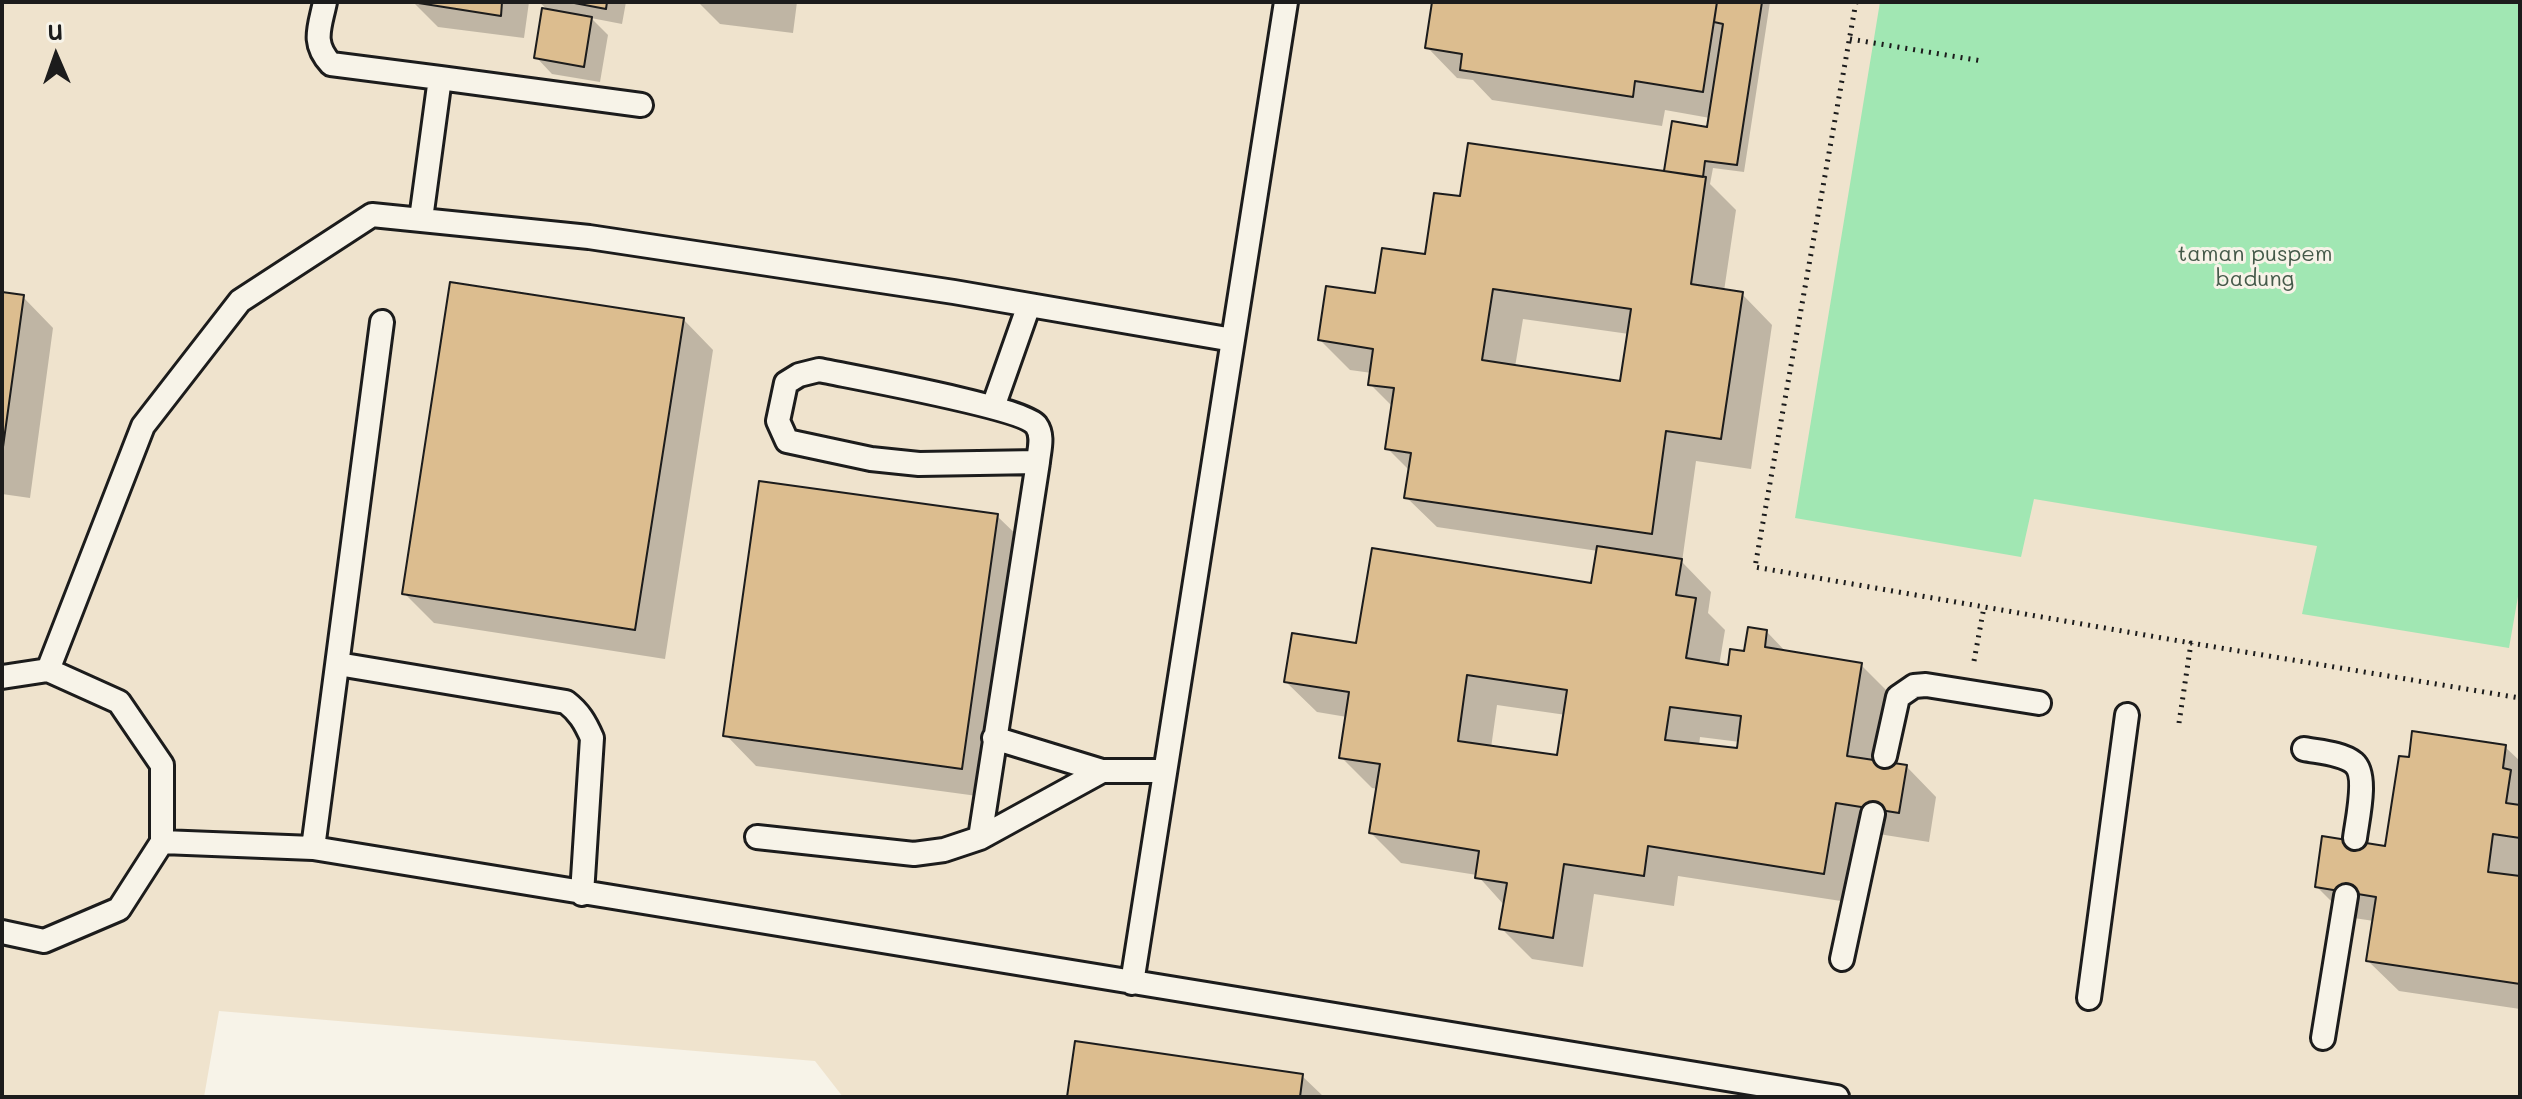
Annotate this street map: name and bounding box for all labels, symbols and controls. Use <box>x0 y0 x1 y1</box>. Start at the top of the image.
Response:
north arrow <box>16 16 96 96</box>
text: U <box>47 17 63 46</box>
park label: taman puspem badung <box>2178 241 2332 292</box>

